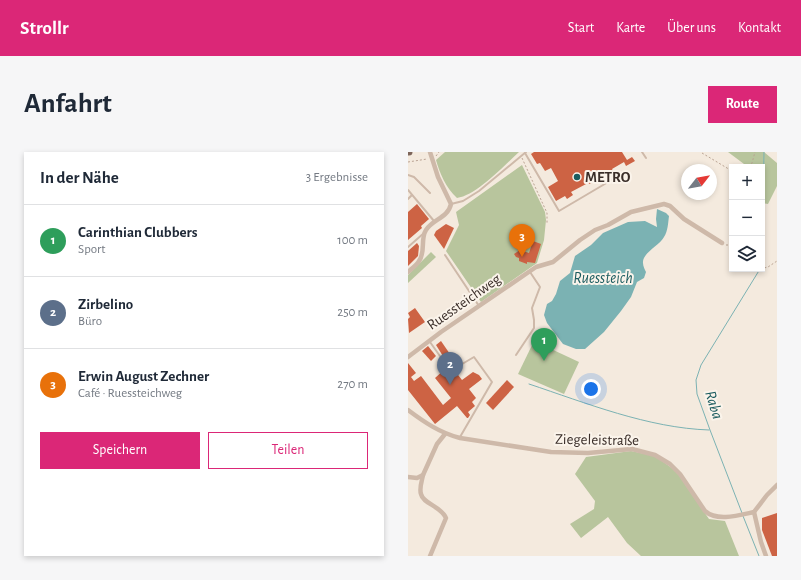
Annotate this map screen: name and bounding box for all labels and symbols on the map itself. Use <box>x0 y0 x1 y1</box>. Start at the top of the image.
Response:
north arrow <box>681 164 717 200</box>
place label: METRO <box>585 170 631 185</box>
marker: METRO <box>572 172 582 182</box>
pin: 3 <box>509 224 535 257</box>
water label: Ruessteich <box>573 270 633 286</box>
street label: Ruessteichweg <box>424 271 504 333</box>
pin: 1 <box>531 328 557 361</box>
pin: 2 <box>437 352 463 385</box>
your location <box>581 379 601 399</box>
water label: Raba <box>702 389 726 421</box>
street label: Ziegeleistraße <box>555 432 639 448</box>

